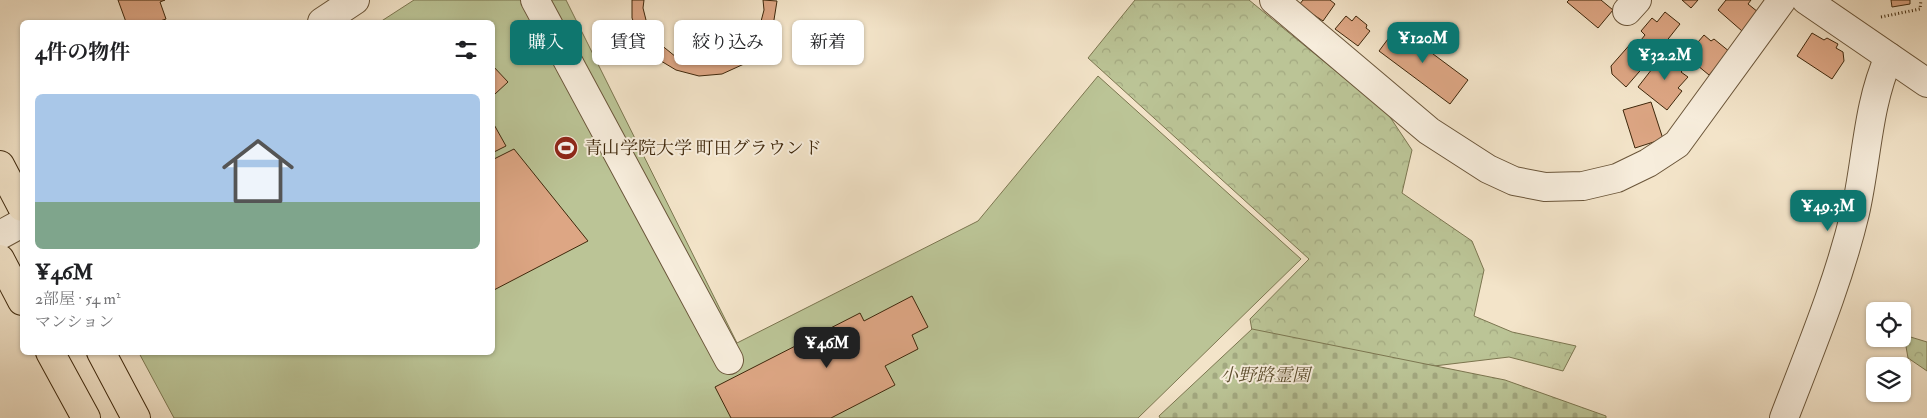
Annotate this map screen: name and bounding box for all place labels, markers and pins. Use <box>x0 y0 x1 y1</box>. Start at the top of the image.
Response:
pin: ¥120M <box>1388 22 1458 64</box>
pin: ¥32.2M <box>1624 38 1706 81</box>
sports icon: 青山学院大学 町田グラウンド <box>553 135 579 161</box>
place label: 青山学院大学 町田グラウンド <box>584 137 822 160</box>
pin: ¥49.3M <box>1787 190 1869 232</box>
pin: ¥46M <box>797 326 857 369</box>

